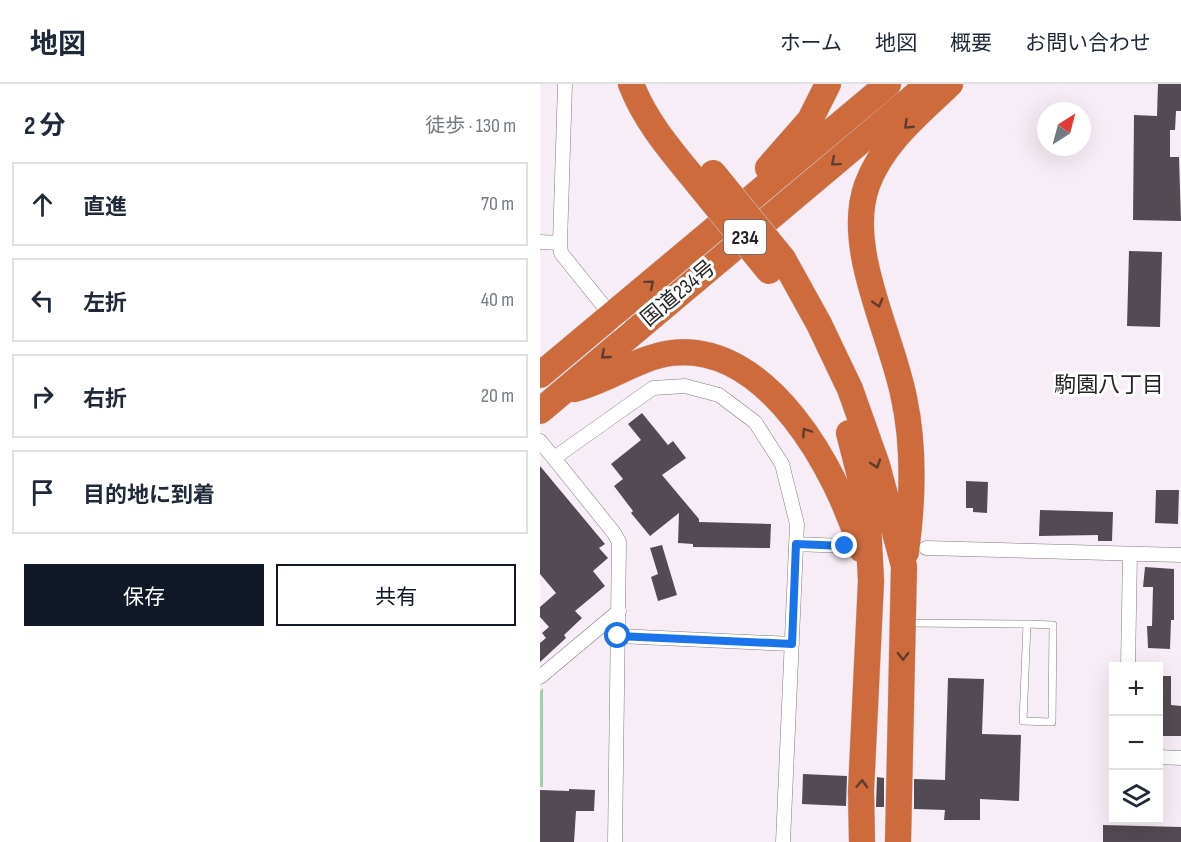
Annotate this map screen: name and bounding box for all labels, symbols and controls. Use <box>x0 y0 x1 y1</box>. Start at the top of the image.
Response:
text: 地図 <box>30 28 86 61</box>
text: ホーム <box>780 31 842 56</box>
text: 地図 <box>875 31 917 56</box>
text: 概要 <box>950 31 992 56</box>
text: お問い合わせ <box>1025 31 1151 56</box>
north arrow <box>1037 102 1091 156</box>
text: 2 分 <box>24 111 65 142</box>
text: 徒歩 · 130 m <box>425 114 516 138</box>
one-way arrow <box>904 117 915 128</box>
one-way arrow <box>831 155 842 166</box>
icon: ahead <box>26 188 59 221</box>
text: 70 m <box>481 192 514 216</box>
text: 直進 <box>83 194 127 221</box>
road number: 234 <box>724 220 766 254</box>
street label: 国道234号 <box>636 255 721 332</box>
one-way arrow <box>643 280 654 291</box>
icon: left <box>26 284 59 317</box>
text: 40 m <box>481 288 514 312</box>
text: 左折 <box>83 290 127 317</box>
one-way arrow <box>871 297 883 308</box>
one-way arrow <box>601 348 612 359</box>
district label: 駒園八丁目 <box>1054 372 1164 399</box>
icon: right <box>26 380 59 413</box>
text: 20 m <box>481 384 514 408</box>
text: 右折 <box>83 386 127 413</box>
one-way arrow <box>801 428 813 438</box>
one-way arrow <box>869 458 882 469</box>
icon: arrive <box>26 476 59 509</box>
text: 目的地に到着 <box>83 482 215 509</box>
route end <box>831 532 857 558</box>
button: 保存 <box>24 564 264 626</box>
button: 共有 <box>276 564 516 626</box>
route start <box>604 622 630 648</box>
one-way arrow <box>897 651 909 660</box>
map controls <box>1109 662 1163 824</box>
button: + <box>1109 662 1163 716</box>
button: − <box>1109 716 1163 770</box>
button: layers <box>1109 770 1163 824</box>
one-way arrow <box>855 779 868 788</box>

